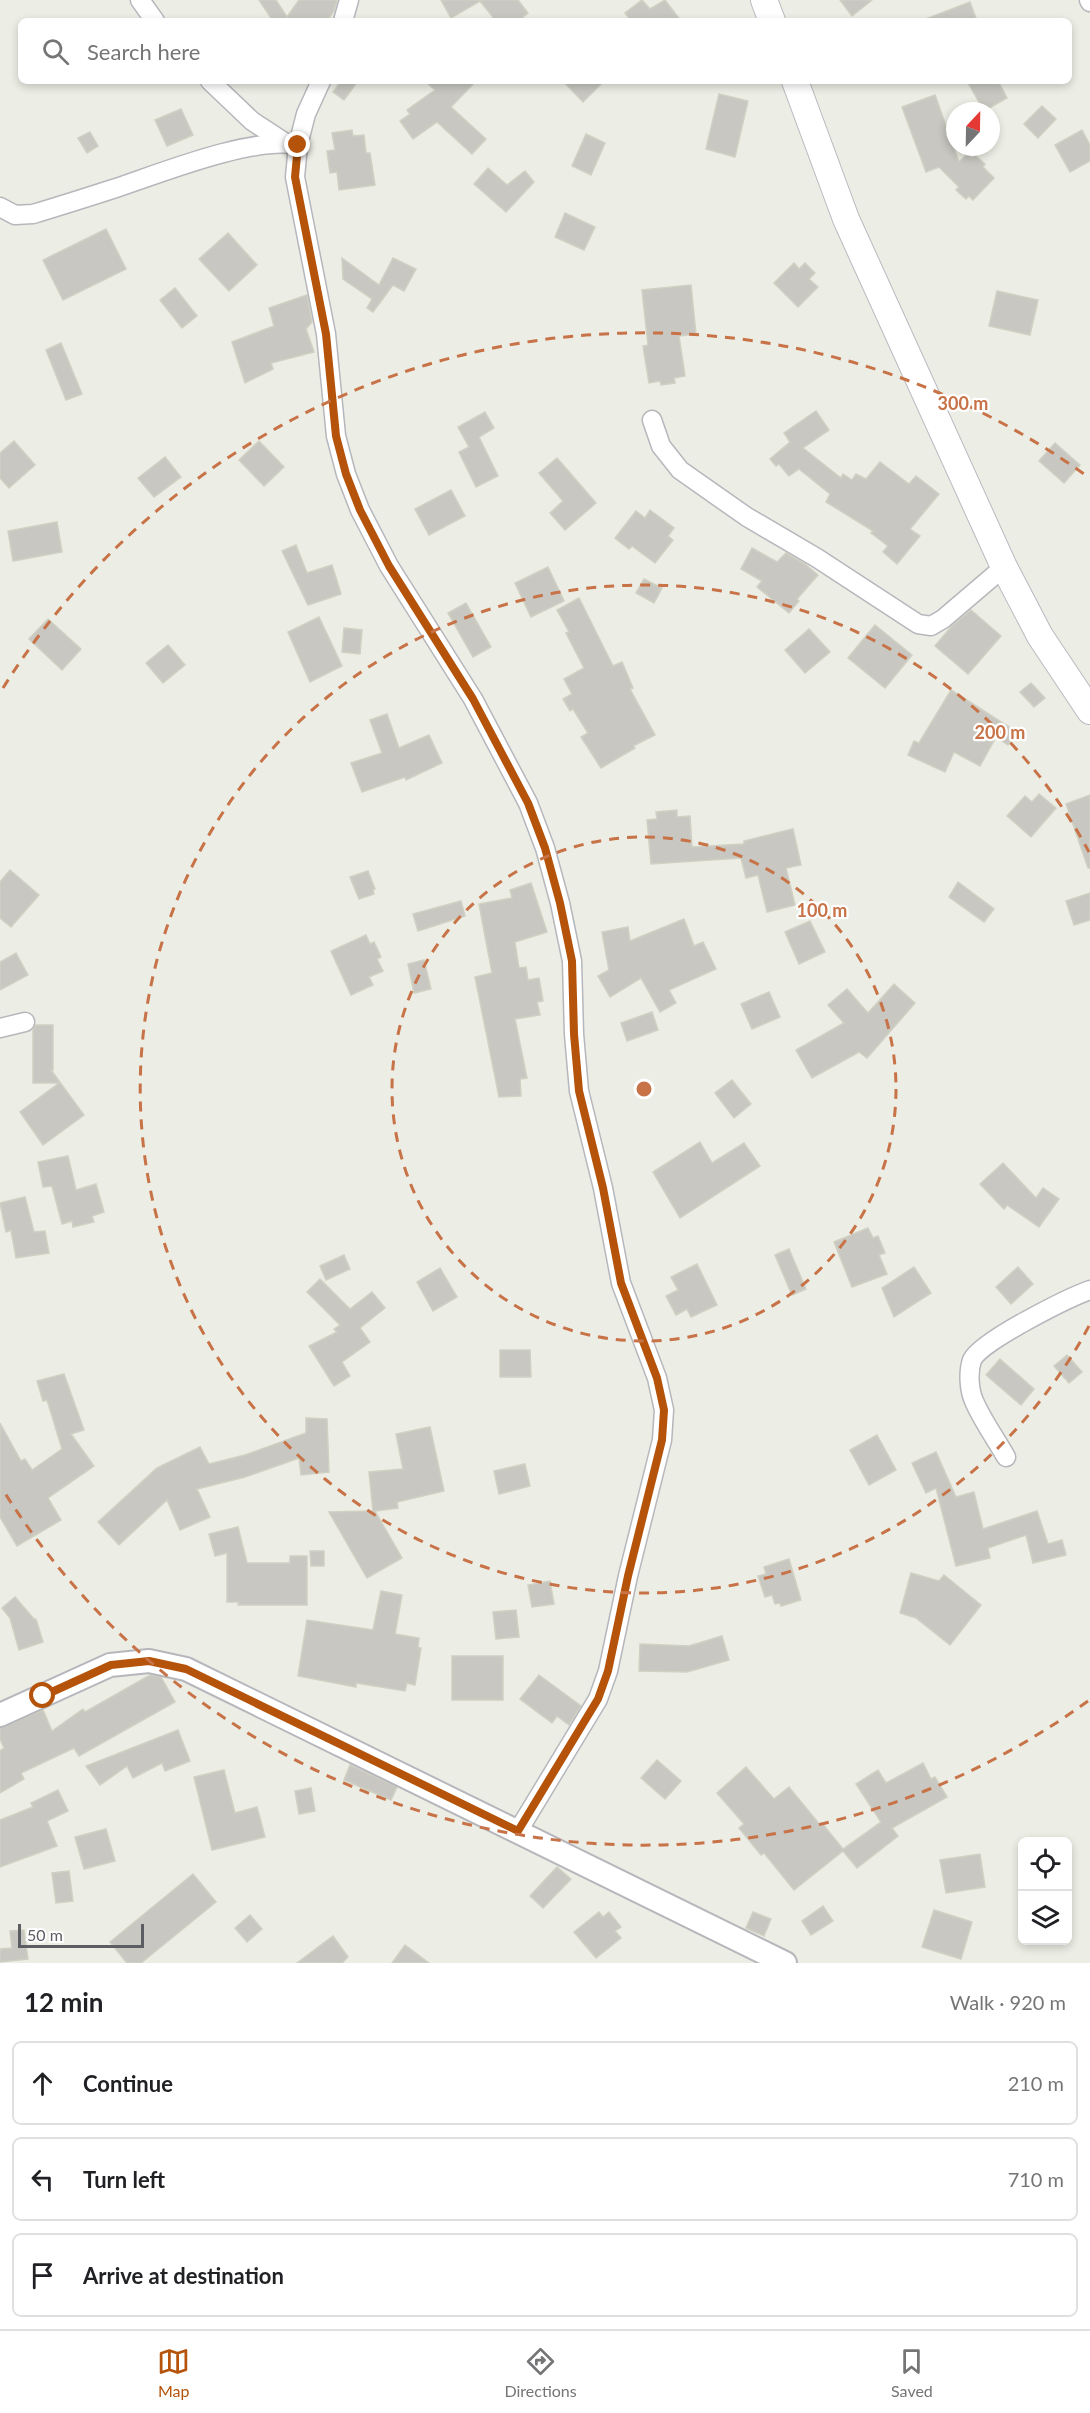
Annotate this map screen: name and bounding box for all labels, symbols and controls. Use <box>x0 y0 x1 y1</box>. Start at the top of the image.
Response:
search box <box>18 18 1072 84</box>
icon: search <box>39 35 72 68</box>
text: Search here <box>87 38 200 65</box>
north arrow <box>946 102 1000 156</box>
route end <box>284 131 310 157</box>
text: 300 m <box>938 392 988 414</box>
text: 200 m <box>975 721 1025 743</box>
text: 100 m <box>797 899 847 921</box>
centre of rings <box>634 1079 654 1099</box>
route start <box>29 1682 55 1708</box>
map controls <box>1018 1837 1072 1945</box>
button: locate <box>1018 1837 1072 1891</box>
button: layers <box>1018 1891 1072 1945</box>
scale bar <box>18 1921 144 1948</box>
text: 50 m <box>27 1925 63 1944</box>
text: 12 min <box>24 1986 104 2018</box>
text: Walk · 920 m <box>950 1990 1066 2014</box>
icon: ahead <box>26 2067 59 2100</box>
text: Continue <box>83 2070 173 2097</box>
text: 210 m <box>1008 2071 1064 2095</box>
icon: left <box>26 2163 59 2196</box>
text: Turn left <box>83 2166 165 2193</box>
text: 710 m <box>1008 2167 1064 2191</box>
icon: arrive <box>26 2259 59 2292</box>
text: Arrive at destination <box>83 2262 284 2289</box>
tab: Map <box>157 2345 190 2400</box>
tab: Directions <box>504 2345 577 2400</box>
tab: Saved <box>891 2345 933 2400</box>

